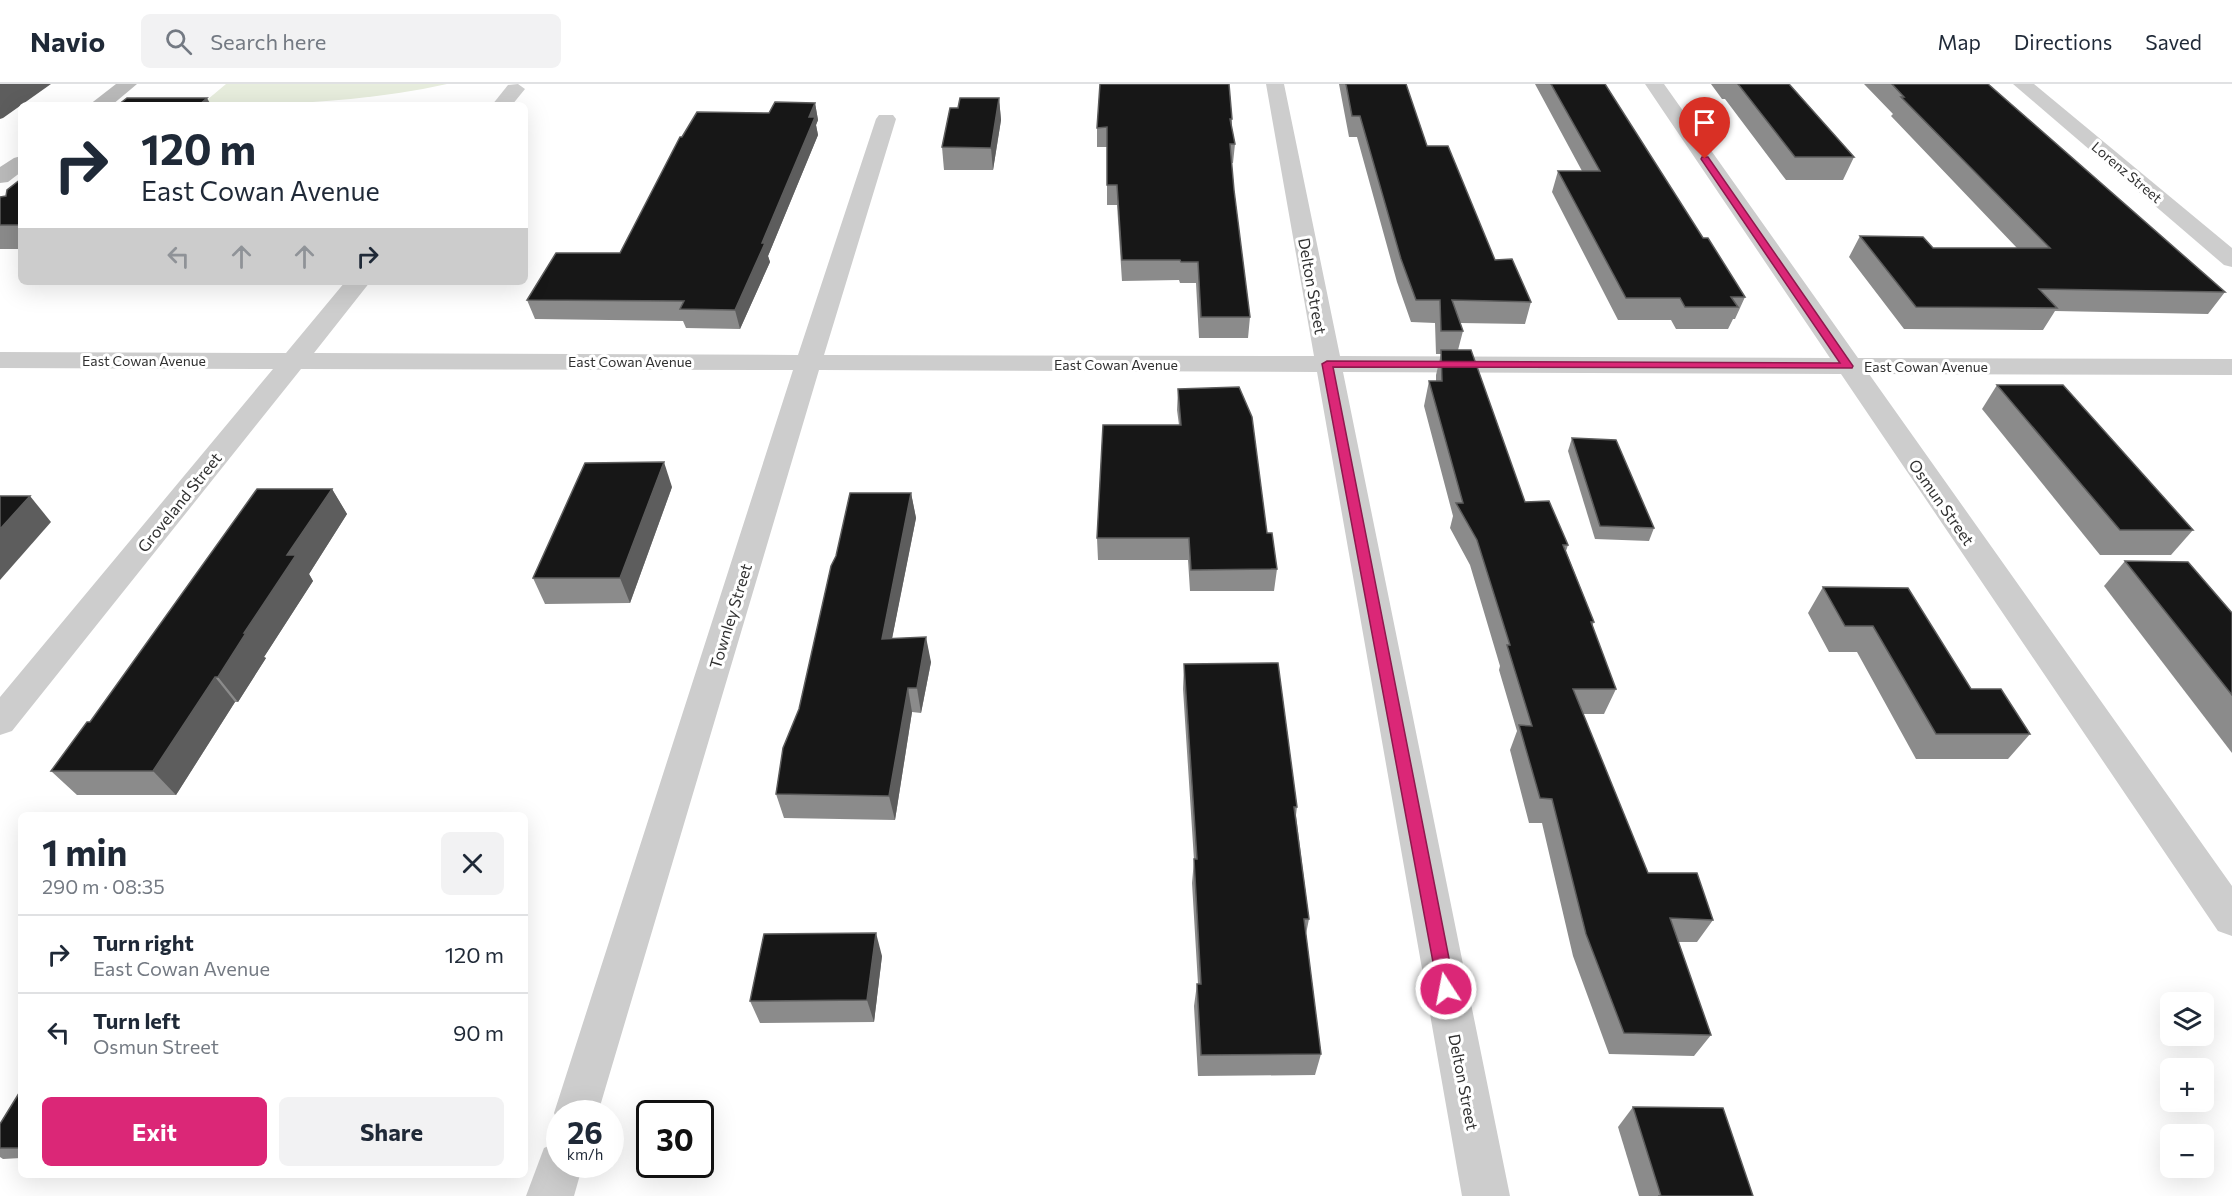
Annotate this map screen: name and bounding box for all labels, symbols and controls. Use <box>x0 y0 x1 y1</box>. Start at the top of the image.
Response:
search box <box>141 14 561 68</box>
text: Navio <box>30 24 105 58</box>
icon: search <box>162 25 195 58</box>
text: Search here <box>210 28 326 55</box>
text: Map <box>1938 29 1981 54</box>
text: Directions <box>2014 29 2112 54</box>
text: Saved <box>2145 29 2202 54</box>
pin <box>1679 97 1730 159</box>
icon: arrive <box>1688 106 1721 139</box>
text: 120 m <box>141 122 256 174</box>
icon: right <box>42 126 120 204</box>
street label: Lorenz Street <box>2088 138 2166 206</box>
text: East Cowan Avenue <box>141 174 380 207</box>
street label: Delton Street <box>1295 236 1331 336</box>
icon: left <box>162 240 195 273</box>
icon: ahead <box>225 240 258 273</box>
icon: ahead <box>288 240 321 273</box>
icon: right <box>351 240 384 273</box>
street label: East Cowan Avenue <box>82 352 206 369</box>
street label: East Cowan Avenue <box>568 353 692 370</box>
street label: East Cowan Avenue <box>1054 356 1178 373</box>
street label: East Cowan Avenue <box>1864 358 1988 375</box>
street label: Groveland Street <box>133 448 225 556</box>
street label: Osmun Street <box>1905 455 1979 549</box>
street label: Townley Street <box>705 561 755 671</box>
text: 1 min <box>42 829 127 873</box>
button: close <box>441 832 504 895</box>
text: 290 m · 08:35 <box>42 874 165 898</box>
text: Turn right <box>93 929 194 956</box>
icon: right <box>42 938 75 971</box>
text: 120 m <box>445 941 504 968</box>
text: East Cowan Avenue <box>93 956 270 980</box>
position arrow <box>1414 957 1478 1021</box>
map controls <box>2160 992 2214 1178</box>
button: layers <box>2160 992 2214 1046</box>
text: Turn left <box>93 1007 180 1034</box>
icon: left <box>42 1016 75 1049</box>
text: 90 m <box>453 1019 504 1046</box>
street label: Delton Street <box>1445 1032 1483 1132</box>
text: Osmun Street <box>93 1034 219 1058</box>
button: + <box>2160 1058 2214 1112</box>
button: Exit <box>42 1097 267 1166</box>
button: Share <box>279 1097 504 1166</box>
speed limit sign: 30 <box>636 1100 714 1178</box>
text: 26 <box>567 1113 603 1150</box>
button: − <box>2160 1124 2214 1178</box>
text: km/h <box>567 1145 603 1163</box>

